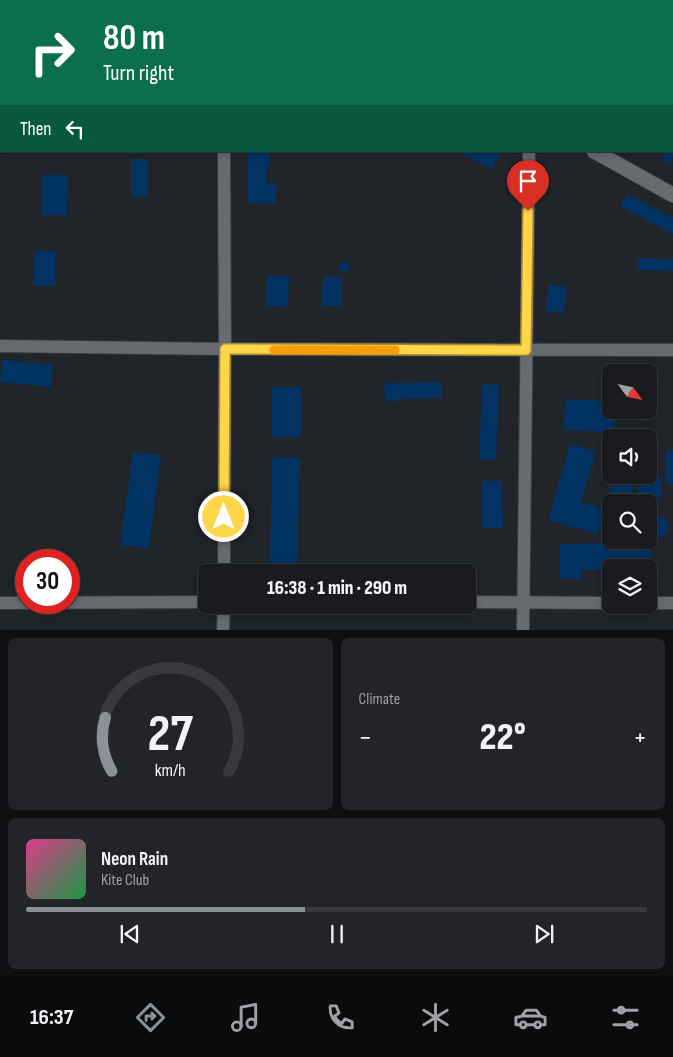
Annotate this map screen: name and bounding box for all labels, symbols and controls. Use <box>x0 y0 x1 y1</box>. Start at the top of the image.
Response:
text: 80 m <box>103 17 165 60</box>
icon: right <box>20 20 85 85</box>
text: Turn right <box>103 60 174 87</box>
icon: left <box>61 115 89 143</box>
text: Then <box>20 118 51 141</box>
pin <box>507 160 549 211</box>
icon: arrive <box>514 167 542 195</box>
north arrow <box>602 364 658 419</box>
map controls <box>602 364 657 614</box>
button: sound <box>602 429 657 484</box>
position arrow <box>197 490 249 542</box>
button: search <box>602 494 657 549</box>
speed limit sign: 30 <box>15 549 80 614</box>
button: layers <box>602 559 657 614</box>
text: 16:38 · 1 min · 290 m <box>267 577 407 600</box>
text: Climate <box>359 690 400 709</box>
text: 27 <box>148 703 193 766</box>
text: 22° <box>480 715 526 760</box>
text: − <box>359 721 372 754</box>
text: + <box>633 721 647 754</box>
text: km/h <box>155 760 186 781</box>
text: Neon Rain <box>101 848 168 871</box>
text: Kite Club <box>101 871 149 890</box>
icon: previous <box>116 920 144 948</box>
icon: pause <box>323 920 351 948</box>
icon: next <box>530 920 558 948</box>
icon: directions <box>133 1000 168 1035</box>
icon: music <box>228 1000 263 1035</box>
icon: phone <box>323 1000 358 1035</box>
icon: climate <box>418 1000 453 1035</box>
icon: car <box>513 1000 548 1035</box>
icon: filters <box>608 1000 643 1035</box>
text: 16:37 <box>30 1004 73 1031</box>

